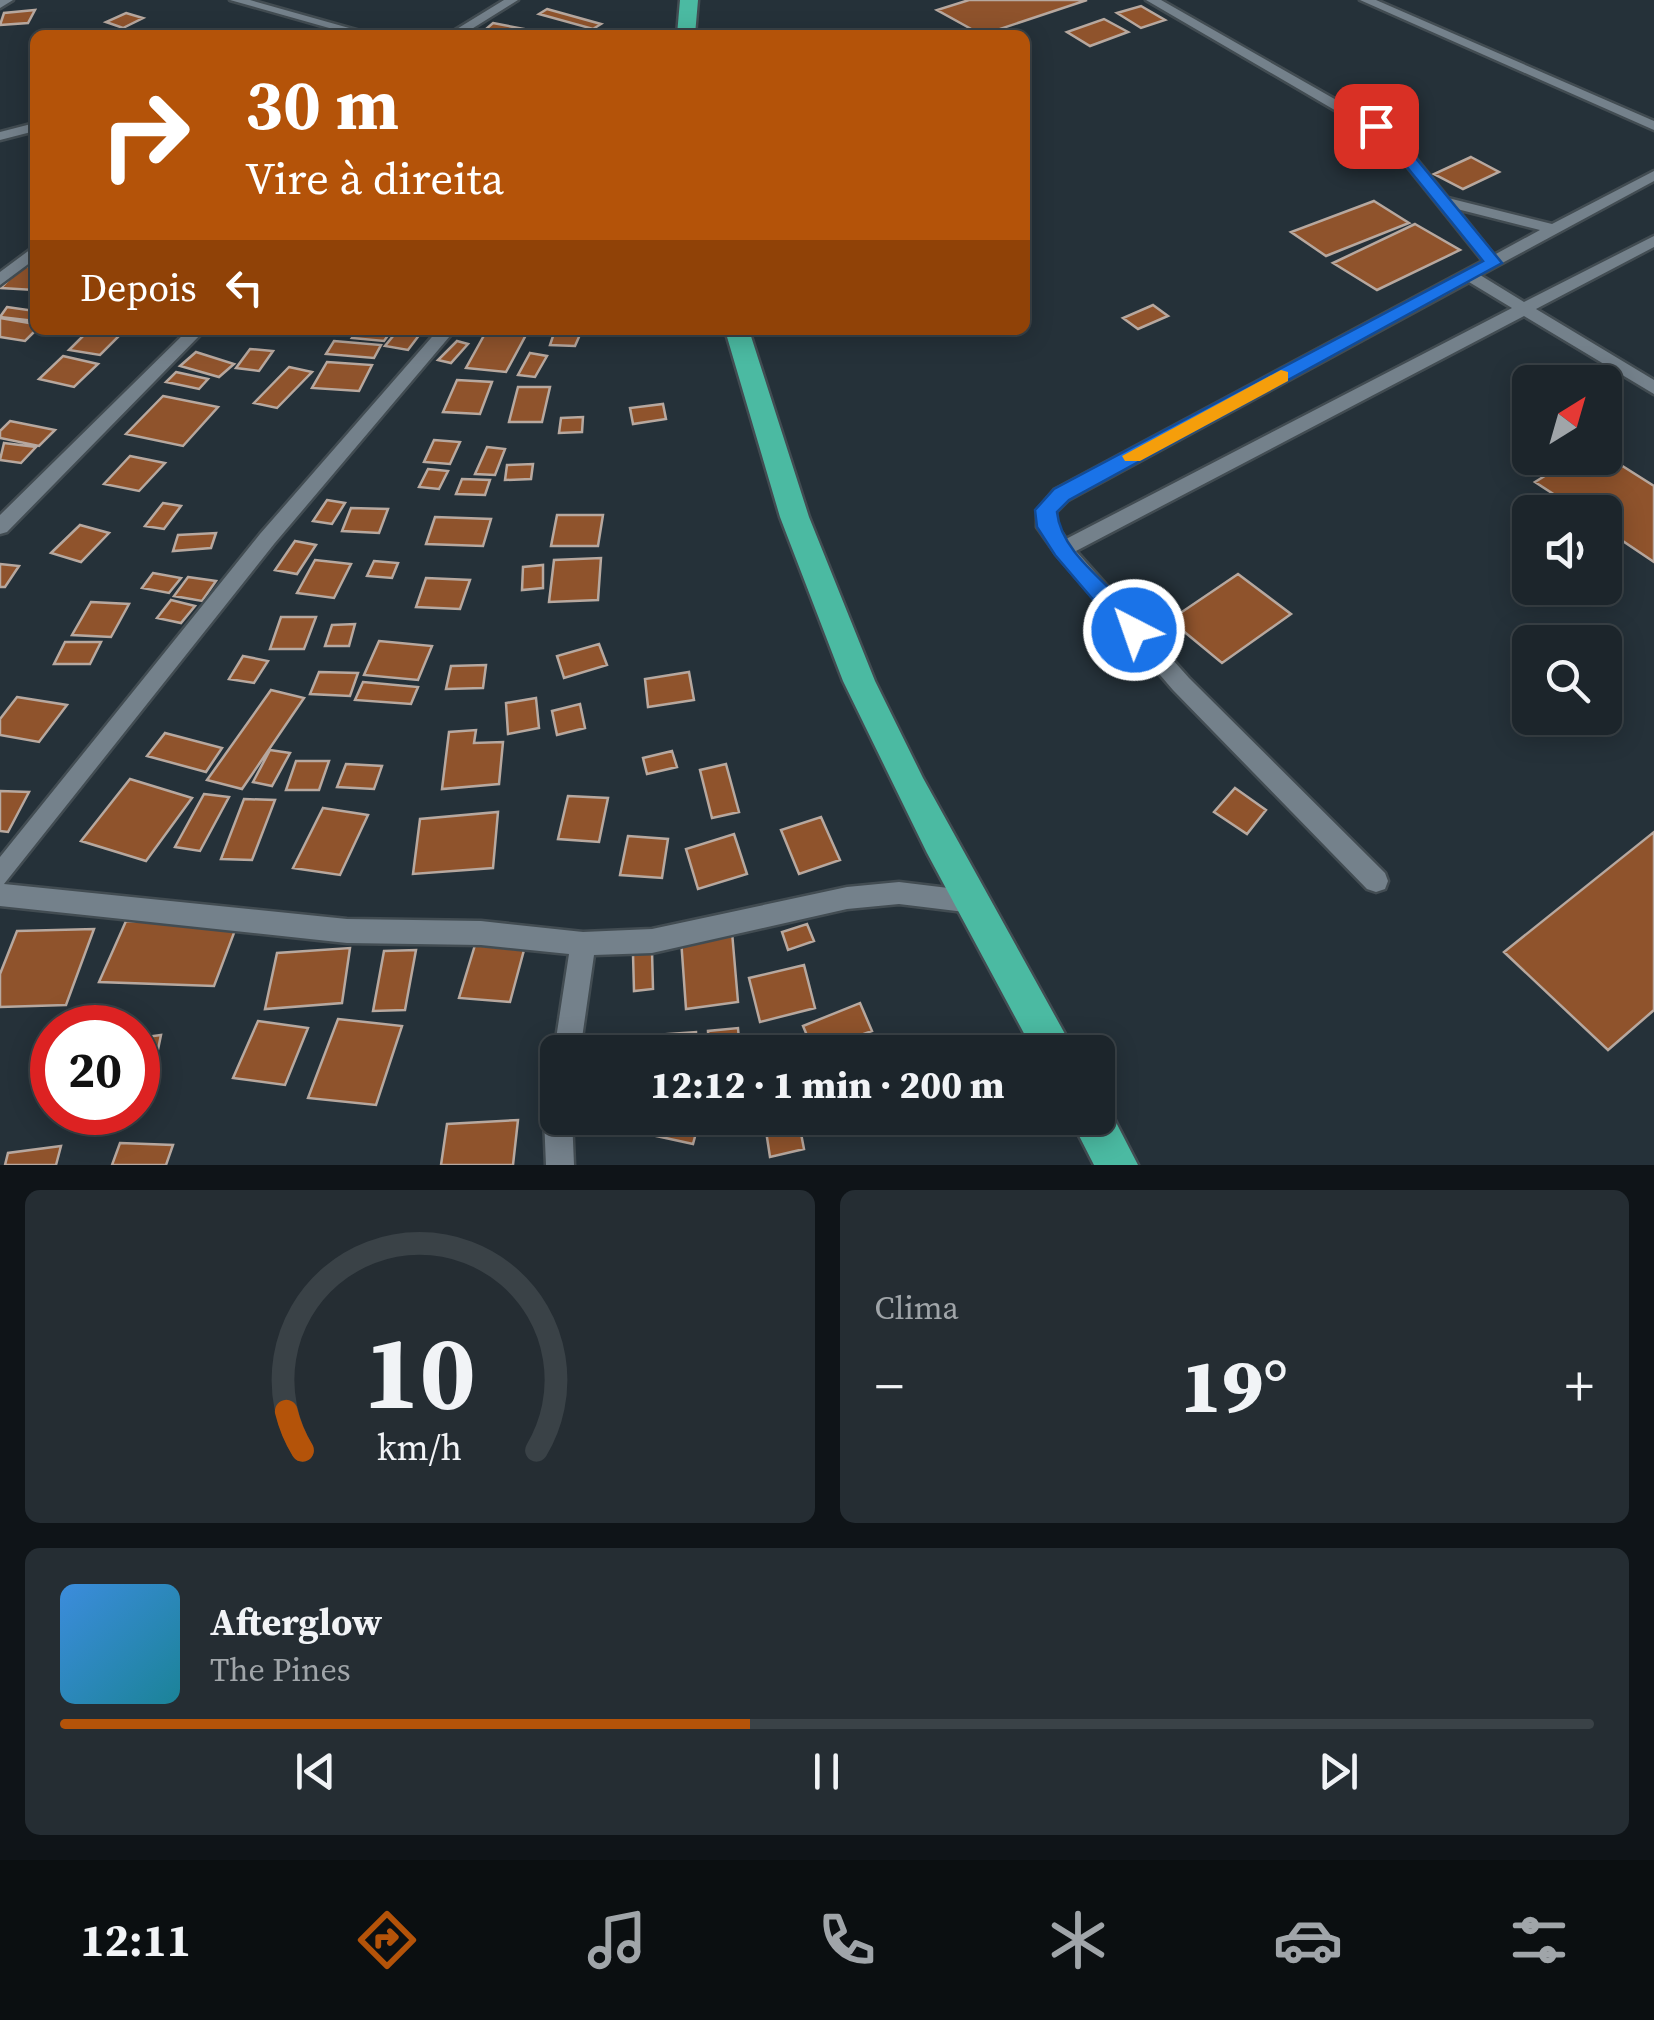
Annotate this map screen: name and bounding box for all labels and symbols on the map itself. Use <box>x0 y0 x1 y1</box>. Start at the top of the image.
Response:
pin <box>1334 84 1419 169</box>
north arrow <box>1512 365 1622 475</box>
position arrow <box>1082 578 1186 682</box>
speed limit sign: 20 <box>30 1005 160 1135</box>

